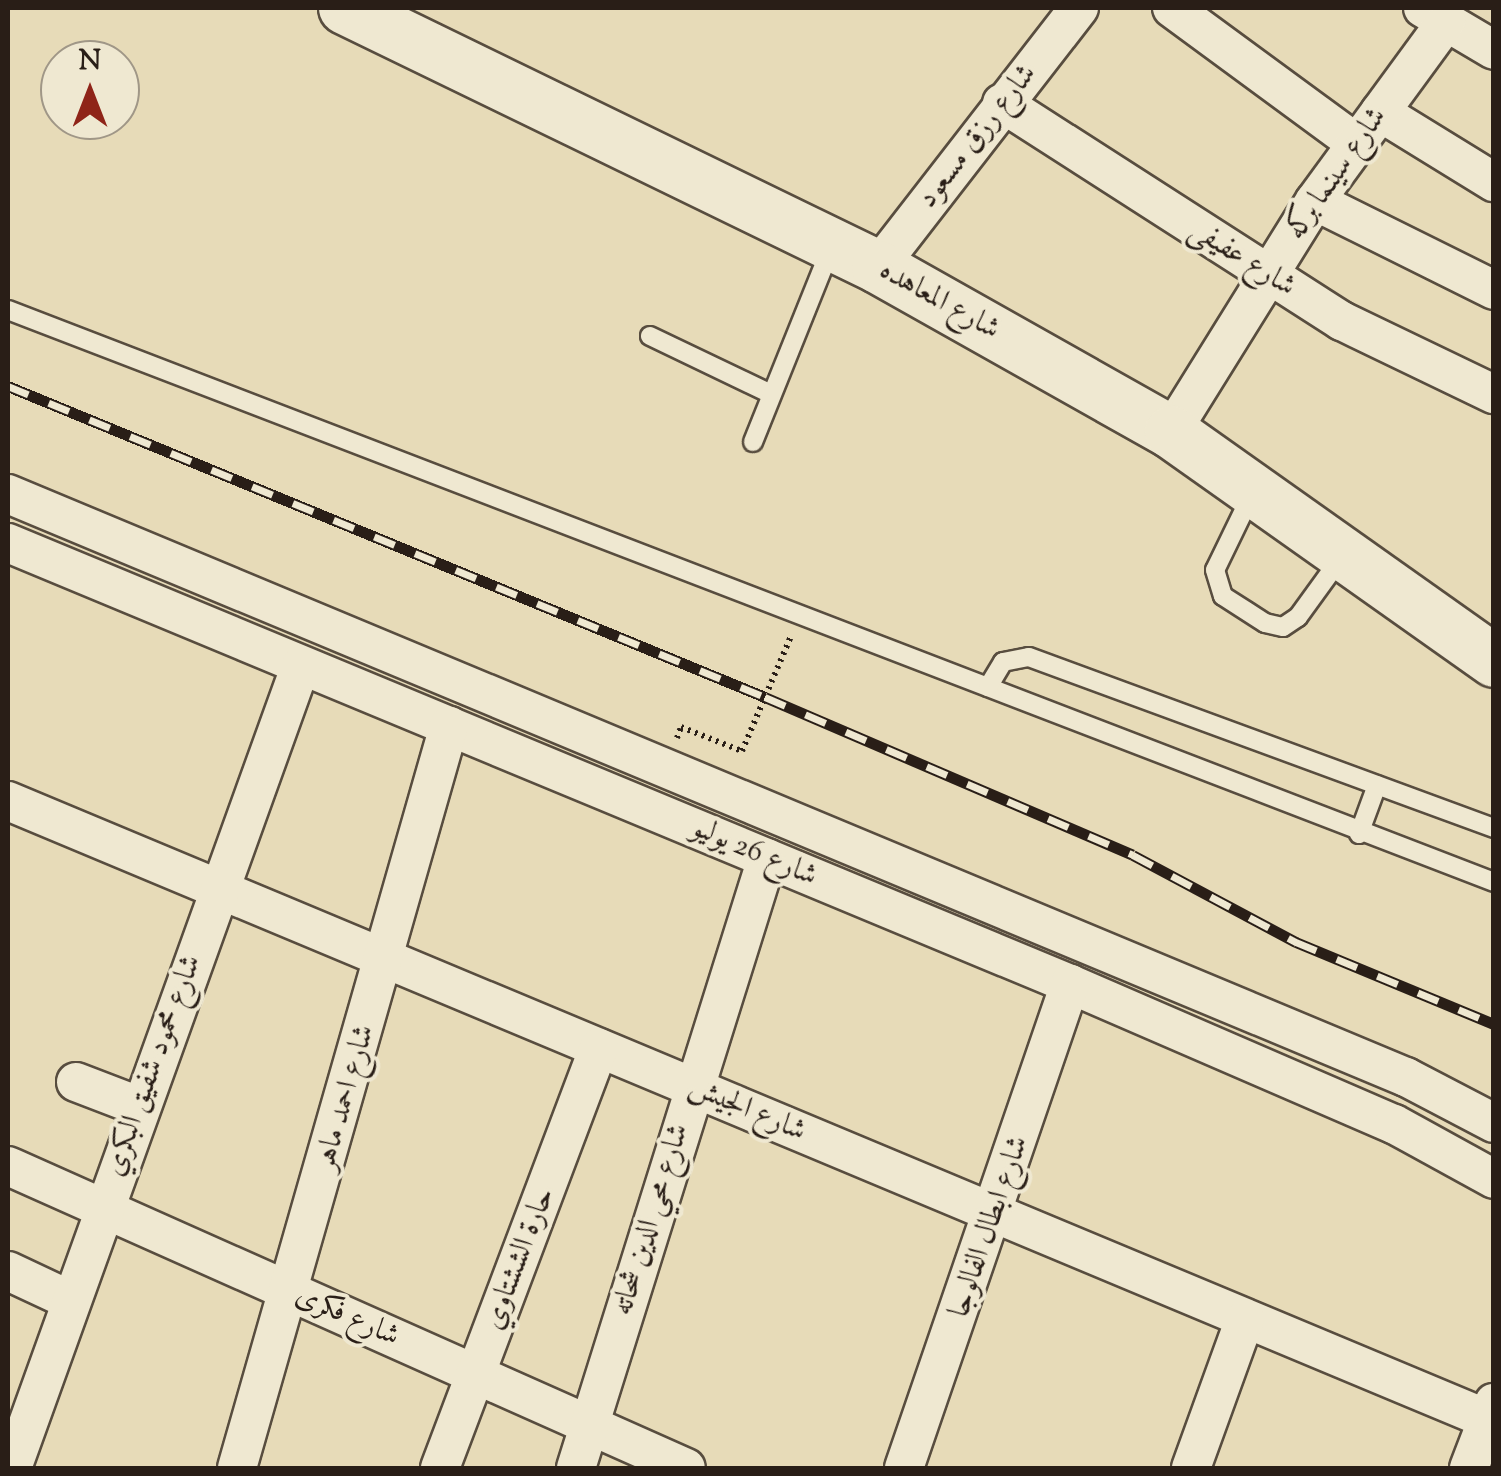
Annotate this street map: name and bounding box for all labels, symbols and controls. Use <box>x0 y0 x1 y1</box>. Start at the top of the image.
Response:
north arrow <box>40 40 140 140</box>
text: N <box>79 42 101 82</box>
street label: شارع رزق مسعود <box>911 58 1045 216</box>
street label: شارع سينما بركه <box>1278 101 1396 247</box>
street label: شارع عفيفى <box>1182 212 1302 306</box>
street label: شارع المعاهده <box>872 253 1006 349</box>
street label: شارع 26 يوليو <box>686 810 822 896</box>
street label: شارع محمود شفيق البكري <box>97 950 211 1182</box>
street label: شارع احمد ماهر <box>308 1021 384 1175</box>
street label: شارع الجيش <box>683 1069 811 1151</box>
street label: شارع محي الدين شحاته <box>606 1120 698 1320</box>
street label: شارع ابطال الفالوجا <box>942 1132 1038 1322</box>
street label: حارة الششتاوي <box>476 1183 564 1335</box>
street label: شارع فكرى <box>289 1278 405 1356</box>

